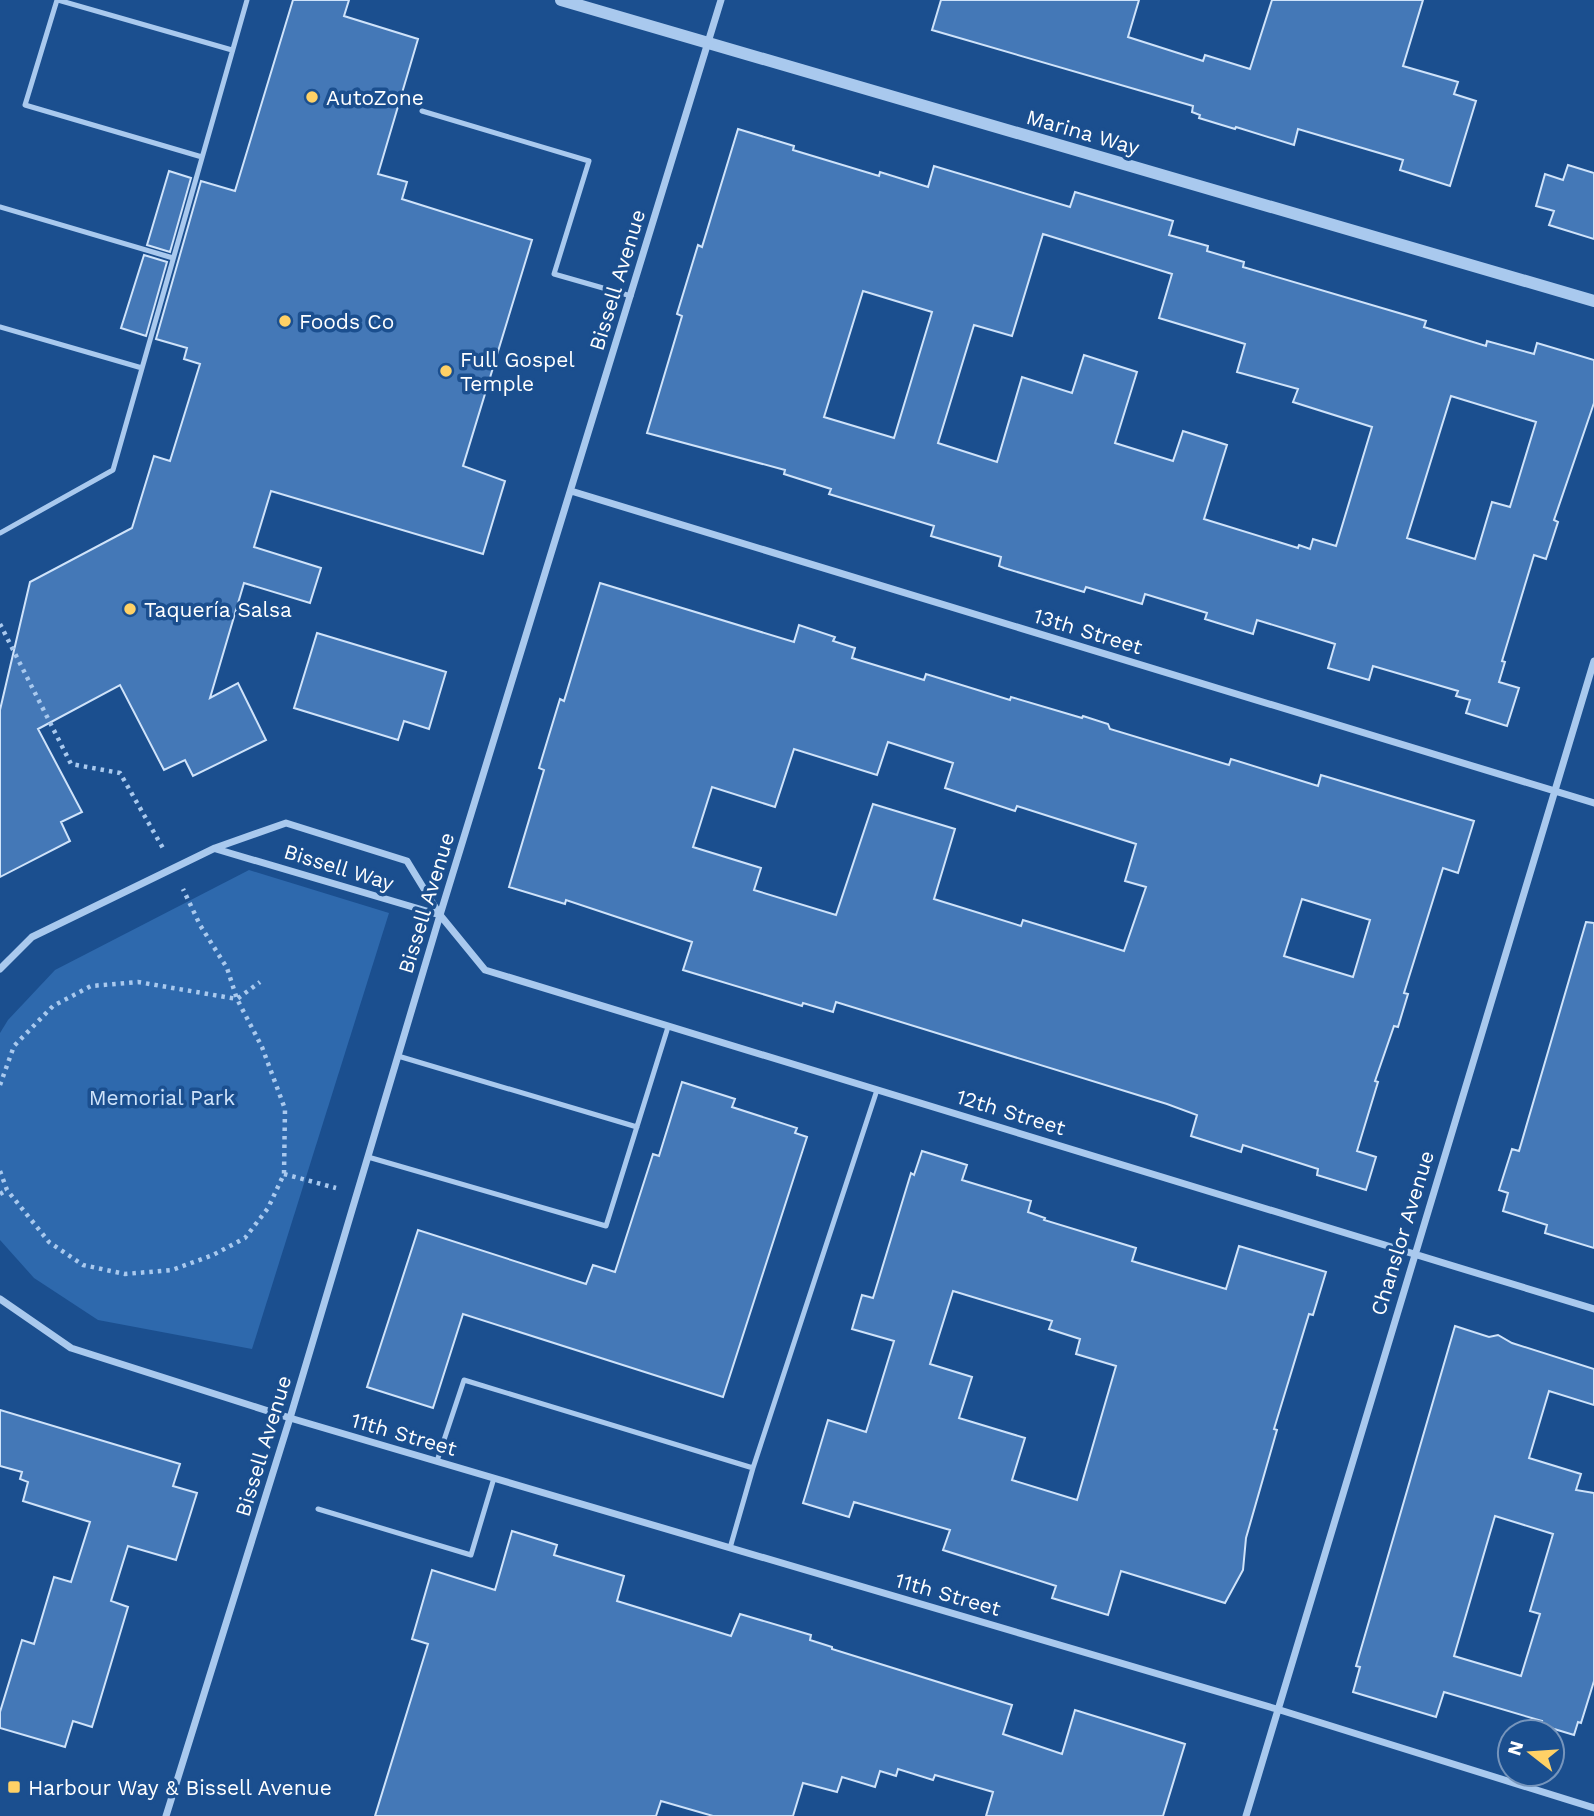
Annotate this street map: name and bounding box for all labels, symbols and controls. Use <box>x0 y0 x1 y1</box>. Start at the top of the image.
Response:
place label: AutoZone <box>326 85 424 110</box>
marker: AutoZone <box>304 89 320 105</box>
street label: Marina Way <box>1024 104 1143 160</box>
street label: Bissell Avenue <box>584 206 650 354</box>
place label: Foods Co <box>299 309 394 334</box>
marker: Foods Co <box>277 313 293 329</box>
place label: Full Gospel Temple <box>460 347 575 396</box>
marker: Full Gospel Temple <box>438 363 454 379</box>
place label: Taquería Salsa <box>144 597 292 622</box>
marker: Taquería Salsa <box>122 601 138 617</box>
street label: 13th Street <box>1031 603 1146 659</box>
street label: Bissell Avenue <box>393 829 459 977</box>
street label: Bissell Way <box>281 838 397 896</box>
street label: 12th Street <box>954 1084 1069 1140</box>
park label: Memorial Park <box>89 1085 235 1110</box>
street label: Chanslor Avenue <box>1365 1148 1439 1318</box>
street label: Bissell Avenue <box>230 1372 296 1520</box>
street label: 11th Street <box>348 1407 460 1461</box>
street label: 11th Street <box>892 1567 1004 1621</box>
north arrow <box>1496 1718 1566 1788</box>
text: N <box>1502 1738 1528 1758</box>
place label: Harbour Way & Bissell Avenue <box>28 1775 332 1800</box>
marker: Harbour Way & Bissell Avenue <box>6 1779 22 1795</box>

